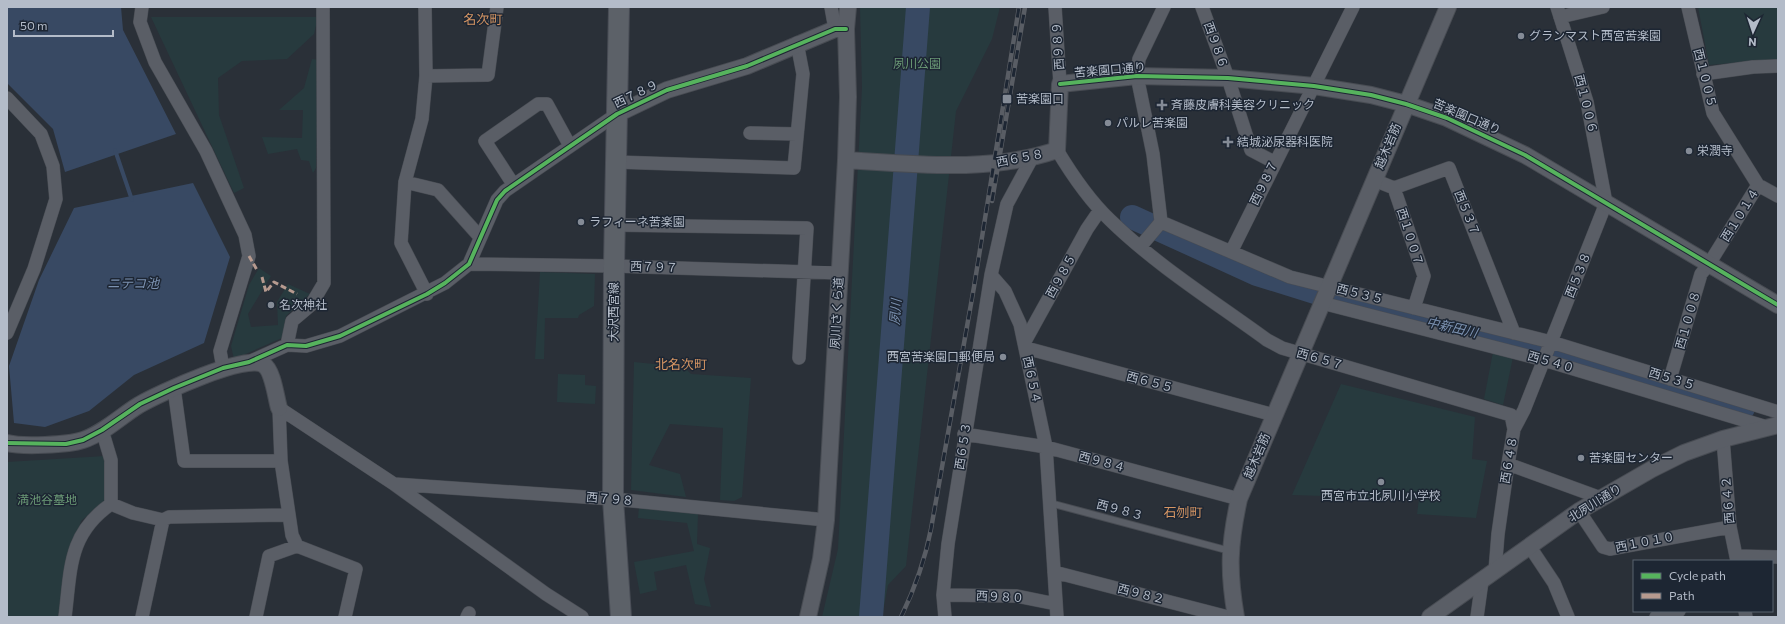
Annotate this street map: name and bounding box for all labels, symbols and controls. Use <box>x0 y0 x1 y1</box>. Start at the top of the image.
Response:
district label: 名次町 <box>463 11 503 27</box>
scale bar <box>14 12 113 38</box>
north arrow <box>1733 12 1773 52</box>
text: 50 m <box>20 18 48 32</box>
street label: 西９８６ <box>1202 20 1232 70</box>
street label: 西９８９ <box>1048 22 1066 71</box>
place label: グランマスト西宮苦楽園 <box>1529 28 1661 42</box>
marker: グランマスト西宮苦楽園 <box>1516 31 1526 41</box>
text: N <box>1748 36 1757 49</box>
street label: 西１００５ <box>1692 47 1720 109</box>
park label: 夙川公園 <box>893 56 941 70</box>
street label: 苦楽園口通り <box>1073 59 1146 79</box>
street label: 西１００６ <box>1573 73 1601 135</box>
street label: 西７８９ <box>611 76 660 110</box>
place label: 苦楽園口 <box>1016 91 1064 105</box>
marker: 苦楽園口 <box>1001 93 1013 105</box>
street label: 苦楽園口通り <box>1432 96 1503 137</box>
place label: 斉藤皮膚科美容クリニック <box>1171 97 1315 111</box>
marker: 斉藤皮膚科美容クリニック <box>1156 99 1168 111</box>
place label: パルレ苦楽園 <box>1116 115 1188 129</box>
marker: パルレ苦楽園 <box>1103 118 1113 128</box>
street label: 越木岩筋 <box>1371 121 1403 170</box>
place label: 結城泌尿器科医院 <box>1237 134 1333 148</box>
marker: 結城泌尿器科医院 <box>1222 136 1234 148</box>
place label: 栄潤寺 <box>1697 143 1733 157</box>
street label: 西６５８ <box>995 146 1045 168</box>
marker: 栄潤寺 <box>1684 146 1694 156</box>
street label: 西９８７ <box>1246 158 1280 207</box>
street label: 西１０１４ <box>1717 185 1761 244</box>
street label: 西５３７ <box>1452 188 1483 238</box>
street label: 西１００７ <box>1395 206 1427 267</box>
place label: ラフィーネ苦楽園 <box>589 214 685 228</box>
marker: ラフィーネ苦楽園 <box>576 217 586 227</box>
street label: 西５３８ <box>1562 250 1593 300</box>
street label: 西９８５ <box>1042 251 1078 300</box>
street label: 西７９７ <box>630 258 678 274</box>
water label: ニテコ池 <box>107 275 161 291</box>
street label: 夙川さくら道 <box>827 277 845 349</box>
street label: 西５３５ <box>1335 280 1385 306</box>
street label: 大沢西宮線 <box>606 282 620 342</box>
street label: 西１００８ <box>1672 289 1702 350</box>
water label: 夙川 <box>886 296 904 326</box>
place label: 名次神社 <box>279 297 327 311</box>
marker: 名次神社 <box>266 300 276 310</box>
water label: 中新田川 <box>1425 313 1481 341</box>
street label: 西６５７ <box>1295 345 1345 371</box>
street label: 西５４０ <box>1526 348 1576 374</box>
place label: 西宮苦楽園口郵便局 <box>887 349 995 363</box>
marker: 西宮苦楽園口郵便局 <box>998 352 1008 362</box>
street label: 西６５４ <box>1021 355 1045 405</box>
district label: 北名次町 <box>655 356 707 372</box>
street label: 西５３５ <box>1647 364 1697 392</box>
street label: 西６５５ <box>1125 368 1175 394</box>
street label: 西６５３ <box>951 421 973 471</box>
street label: 越木岩筋 <box>1240 431 1272 480</box>
street label: 西６４８ <box>1497 435 1519 485</box>
street label: 西９８４ <box>1077 448 1127 474</box>
place label: 苦楽園センター <box>1589 450 1673 464</box>
marker: 苦楽園センター <box>1576 453 1586 463</box>
street label: 西６４２ <box>1718 476 1736 525</box>
marker: 西宮市立北夙川小学校 <box>1376 477 1386 487</box>
street label: 北夙川通り <box>1565 480 1624 524</box>
place label: 西宮市立北夙川小学校 <box>1321 488 1441 502</box>
street label: 西７９８ <box>586 489 635 507</box>
park label: 満池谷墓地 <box>17 492 77 506</box>
street label: 西９８３ <box>1095 496 1145 522</box>
district label: 石刎町 <box>1163 504 1203 520</box>
street label: 西１０１０ <box>1614 528 1676 554</box>
legend <box>1633 560 1773 612</box>
text: Cycle path <box>1669 568 1726 582</box>
street label: 西９８２ <box>1116 580 1166 606</box>
street label: 西９８０ <box>976 588 1024 604</box>
text: Path <box>1669 588 1695 602</box>

